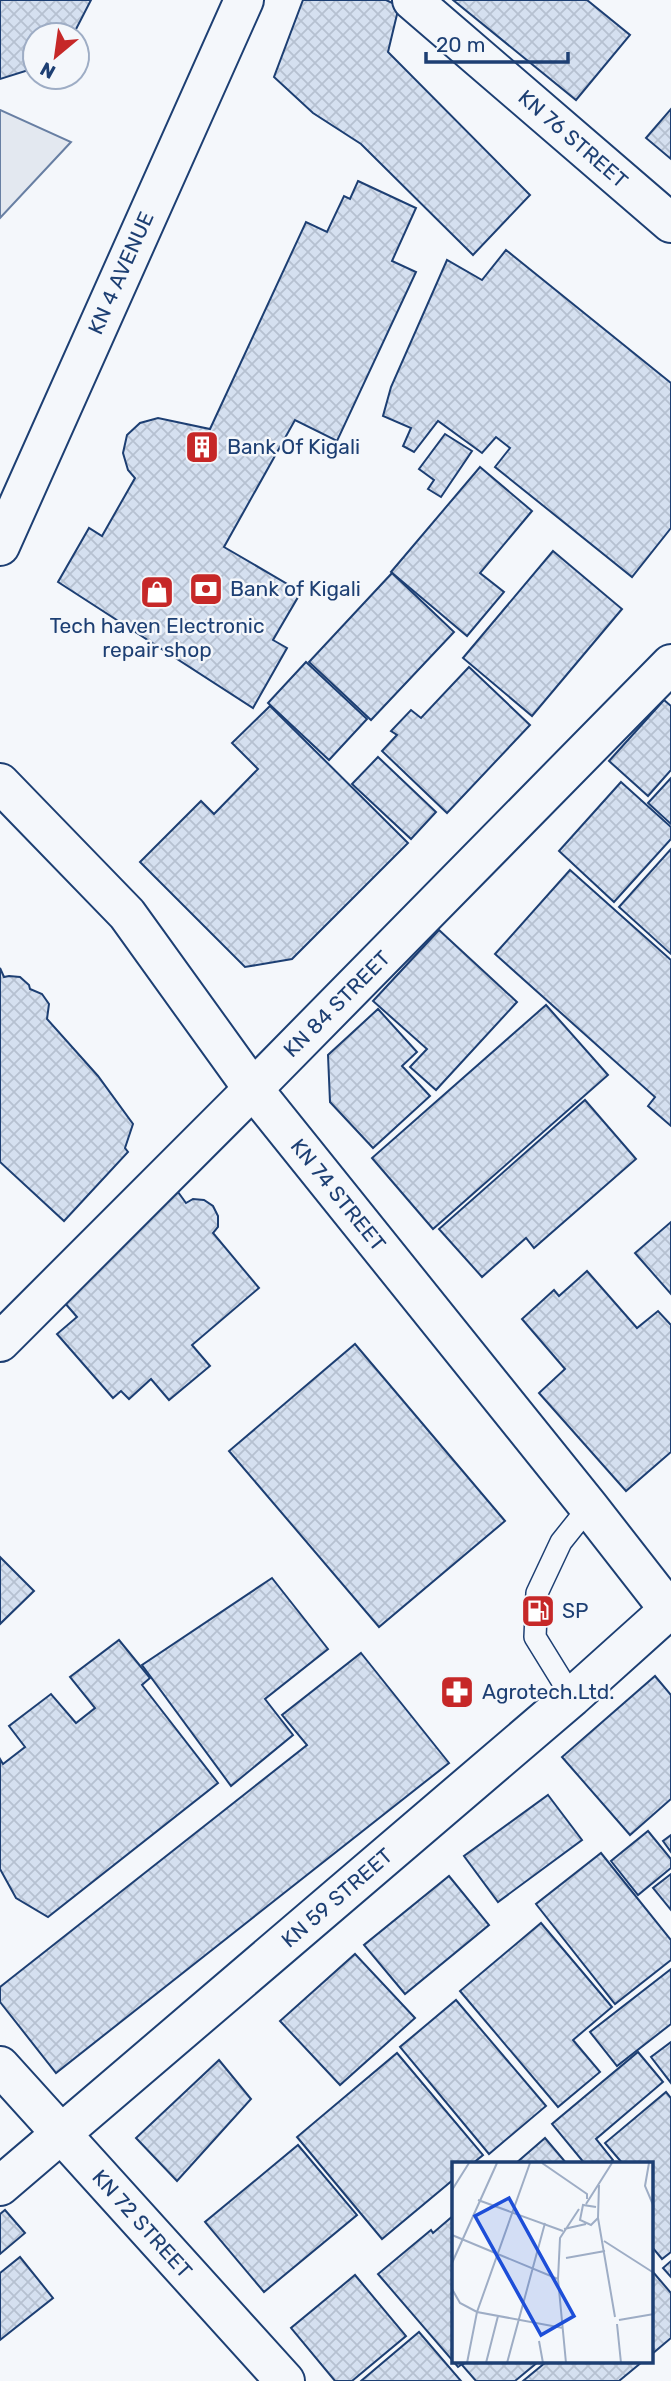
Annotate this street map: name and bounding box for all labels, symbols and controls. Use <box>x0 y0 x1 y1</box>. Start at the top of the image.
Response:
north arrow <box>21 21 91 91</box>
scale bar <box>426 21 568 65</box>
text: 20 m <box>436 32 485 57</box>
text: N <box>36 57 60 84</box>
street label: KN 76 STREET <box>514 84 633 193</box>
street label: KN 4 AVENUE <box>82 208 159 338</box>
building icon: Bank Of Kigali <box>183 428 221 466</box>
place label: Bank Of Kigali <box>227 434 360 459</box>
bank icon: Bank of Kigali <box>187 570 225 608</box>
shop icon: Tech haven Electronic repair shop <box>138 573 176 611</box>
place label: Bank of Kigali <box>230 576 361 601</box>
place label: Tech haven Electronic repair shop <box>49 613 265 662</box>
street label: KN 84 STREET <box>278 945 395 1062</box>
street label: KN 74 STREET <box>286 1134 391 1256</box>
fuel station icon: SP <box>519 1592 557 1630</box>
place label: SP <box>562 1598 589 1623</box>
pharmacy icon: Agrotech.Ltd. <box>438 1673 476 1711</box>
place label: Agrotech.Ltd. <box>482 1679 615 1704</box>
street label: KN 59 STREET <box>276 1843 397 1953</box>
inset map <box>452 2162 654 2364</box>
street label: KN 72 STREET <box>87 2164 198 2283</box>

